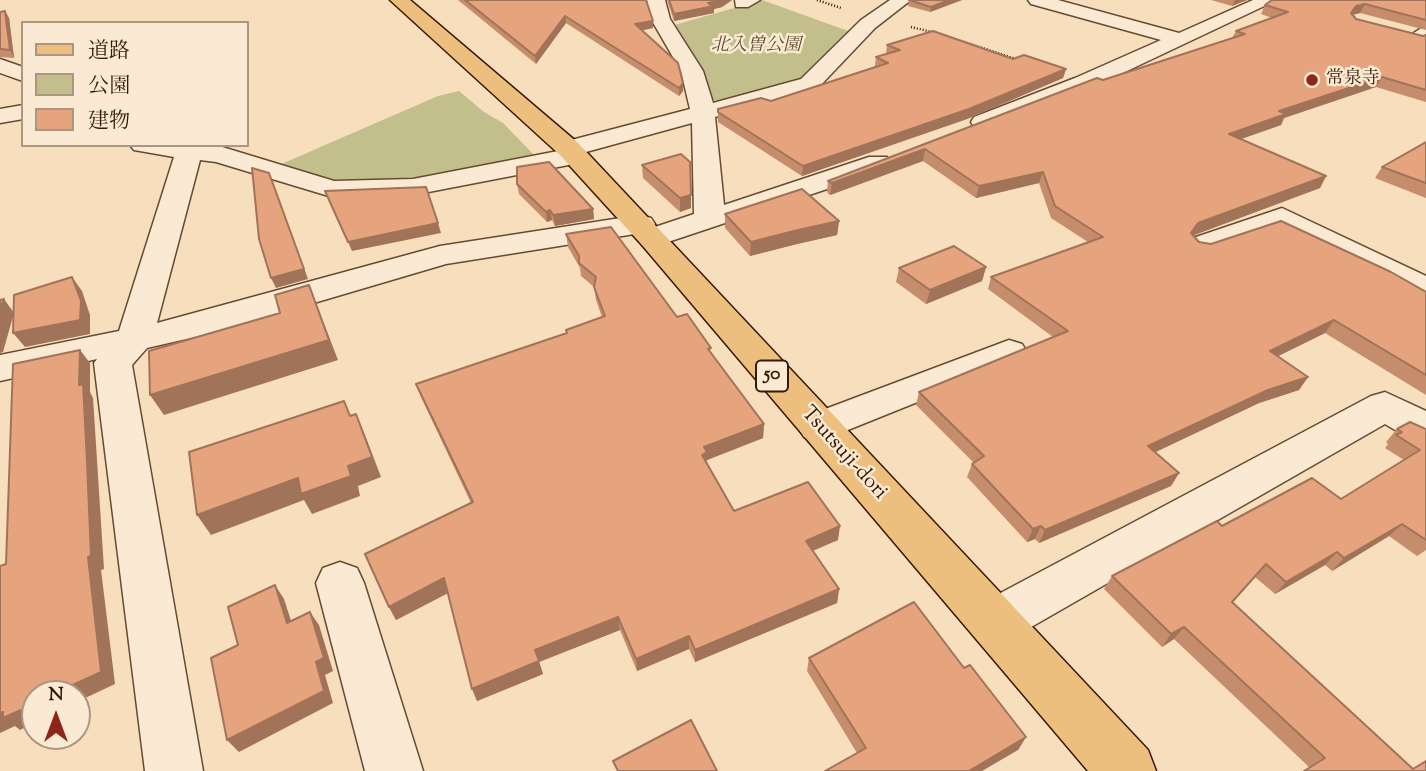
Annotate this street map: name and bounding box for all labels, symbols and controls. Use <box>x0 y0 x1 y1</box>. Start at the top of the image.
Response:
legend <box>21 21 248 147</box>
park label: 北入曽公園 <box>711 36 801 58</box>
text: 道路 <box>88 37 130 67</box>
place label: 常泉寺 <box>1326 69 1380 91</box>
text: 公園 <box>88 72 130 102</box>
marker: 常泉寺 <box>1304 72 1320 88</box>
text: 建物 <box>88 107 130 137</box>
road number: 50 <box>756 360 788 392</box>
street label: Tsutsuji-dori <box>795 402 891 506</box>
north arrow <box>21 680 91 750</box>
text: N <box>48 682 64 709</box>

